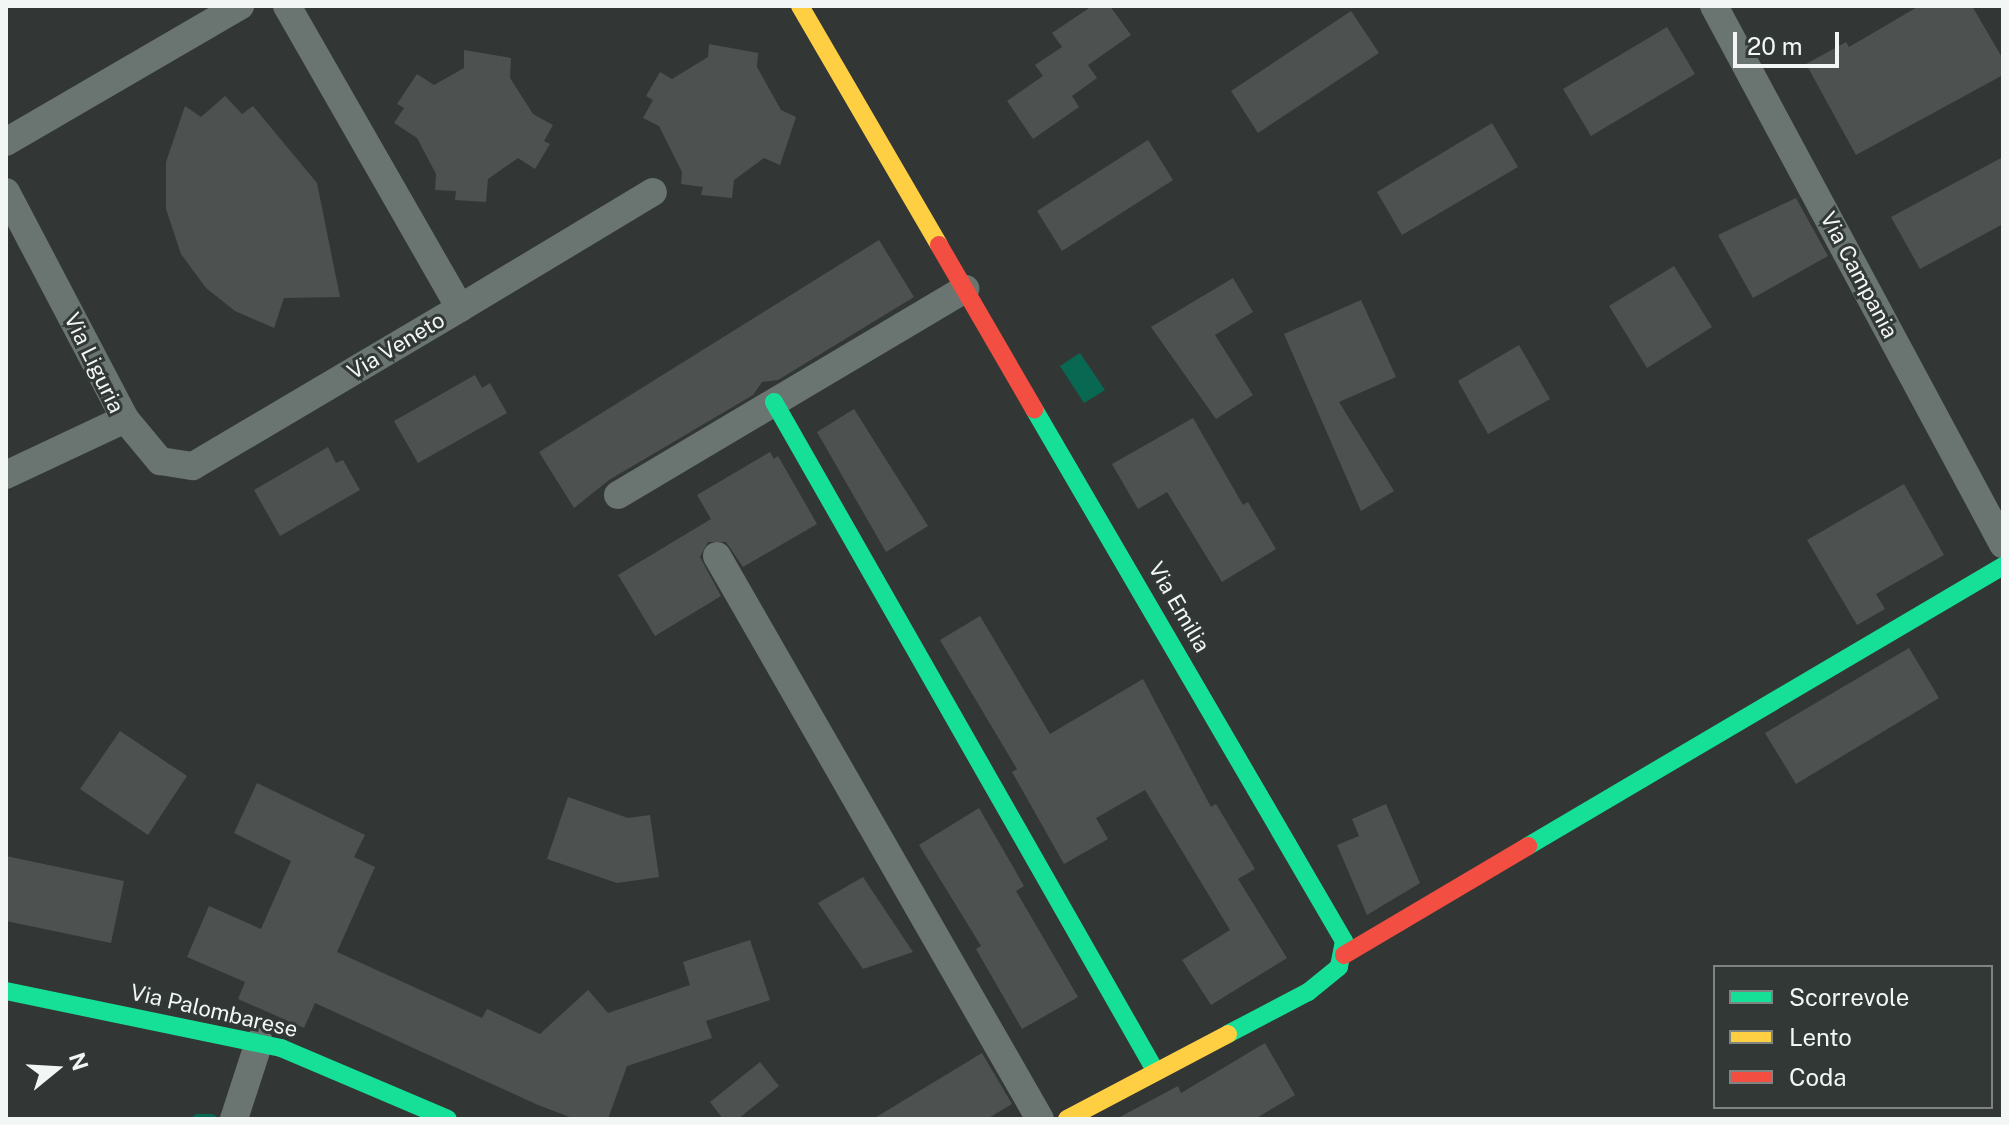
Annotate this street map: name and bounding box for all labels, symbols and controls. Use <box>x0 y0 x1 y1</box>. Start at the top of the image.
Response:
scale bar <box>1737 16 1843 66</box>
text: 20 m <box>1747 32 1803 60</box>
street label: Via Campania <box>1815 207 1903 343</box>
street label: Via Veneto <box>342 307 450 385</box>
street label: Via Liguria <box>58 309 130 417</box>
street label: Via Emilia <box>1143 557 1215 657</box>
legend <box>1713 965 1993 1109</box>
street label: Via Palombarese <box>128 979 300 1043</box>
text: Scorrevole <box>1789 983 1909 1011</box>
text: Lento <box>1789 1023 1852 1051</box>
north arrow <box>16 1029 96 1109</box>
text: N <box>64 1049 94 1074</box>
text: Coda <box>1789 1063 1847 1091</box>

